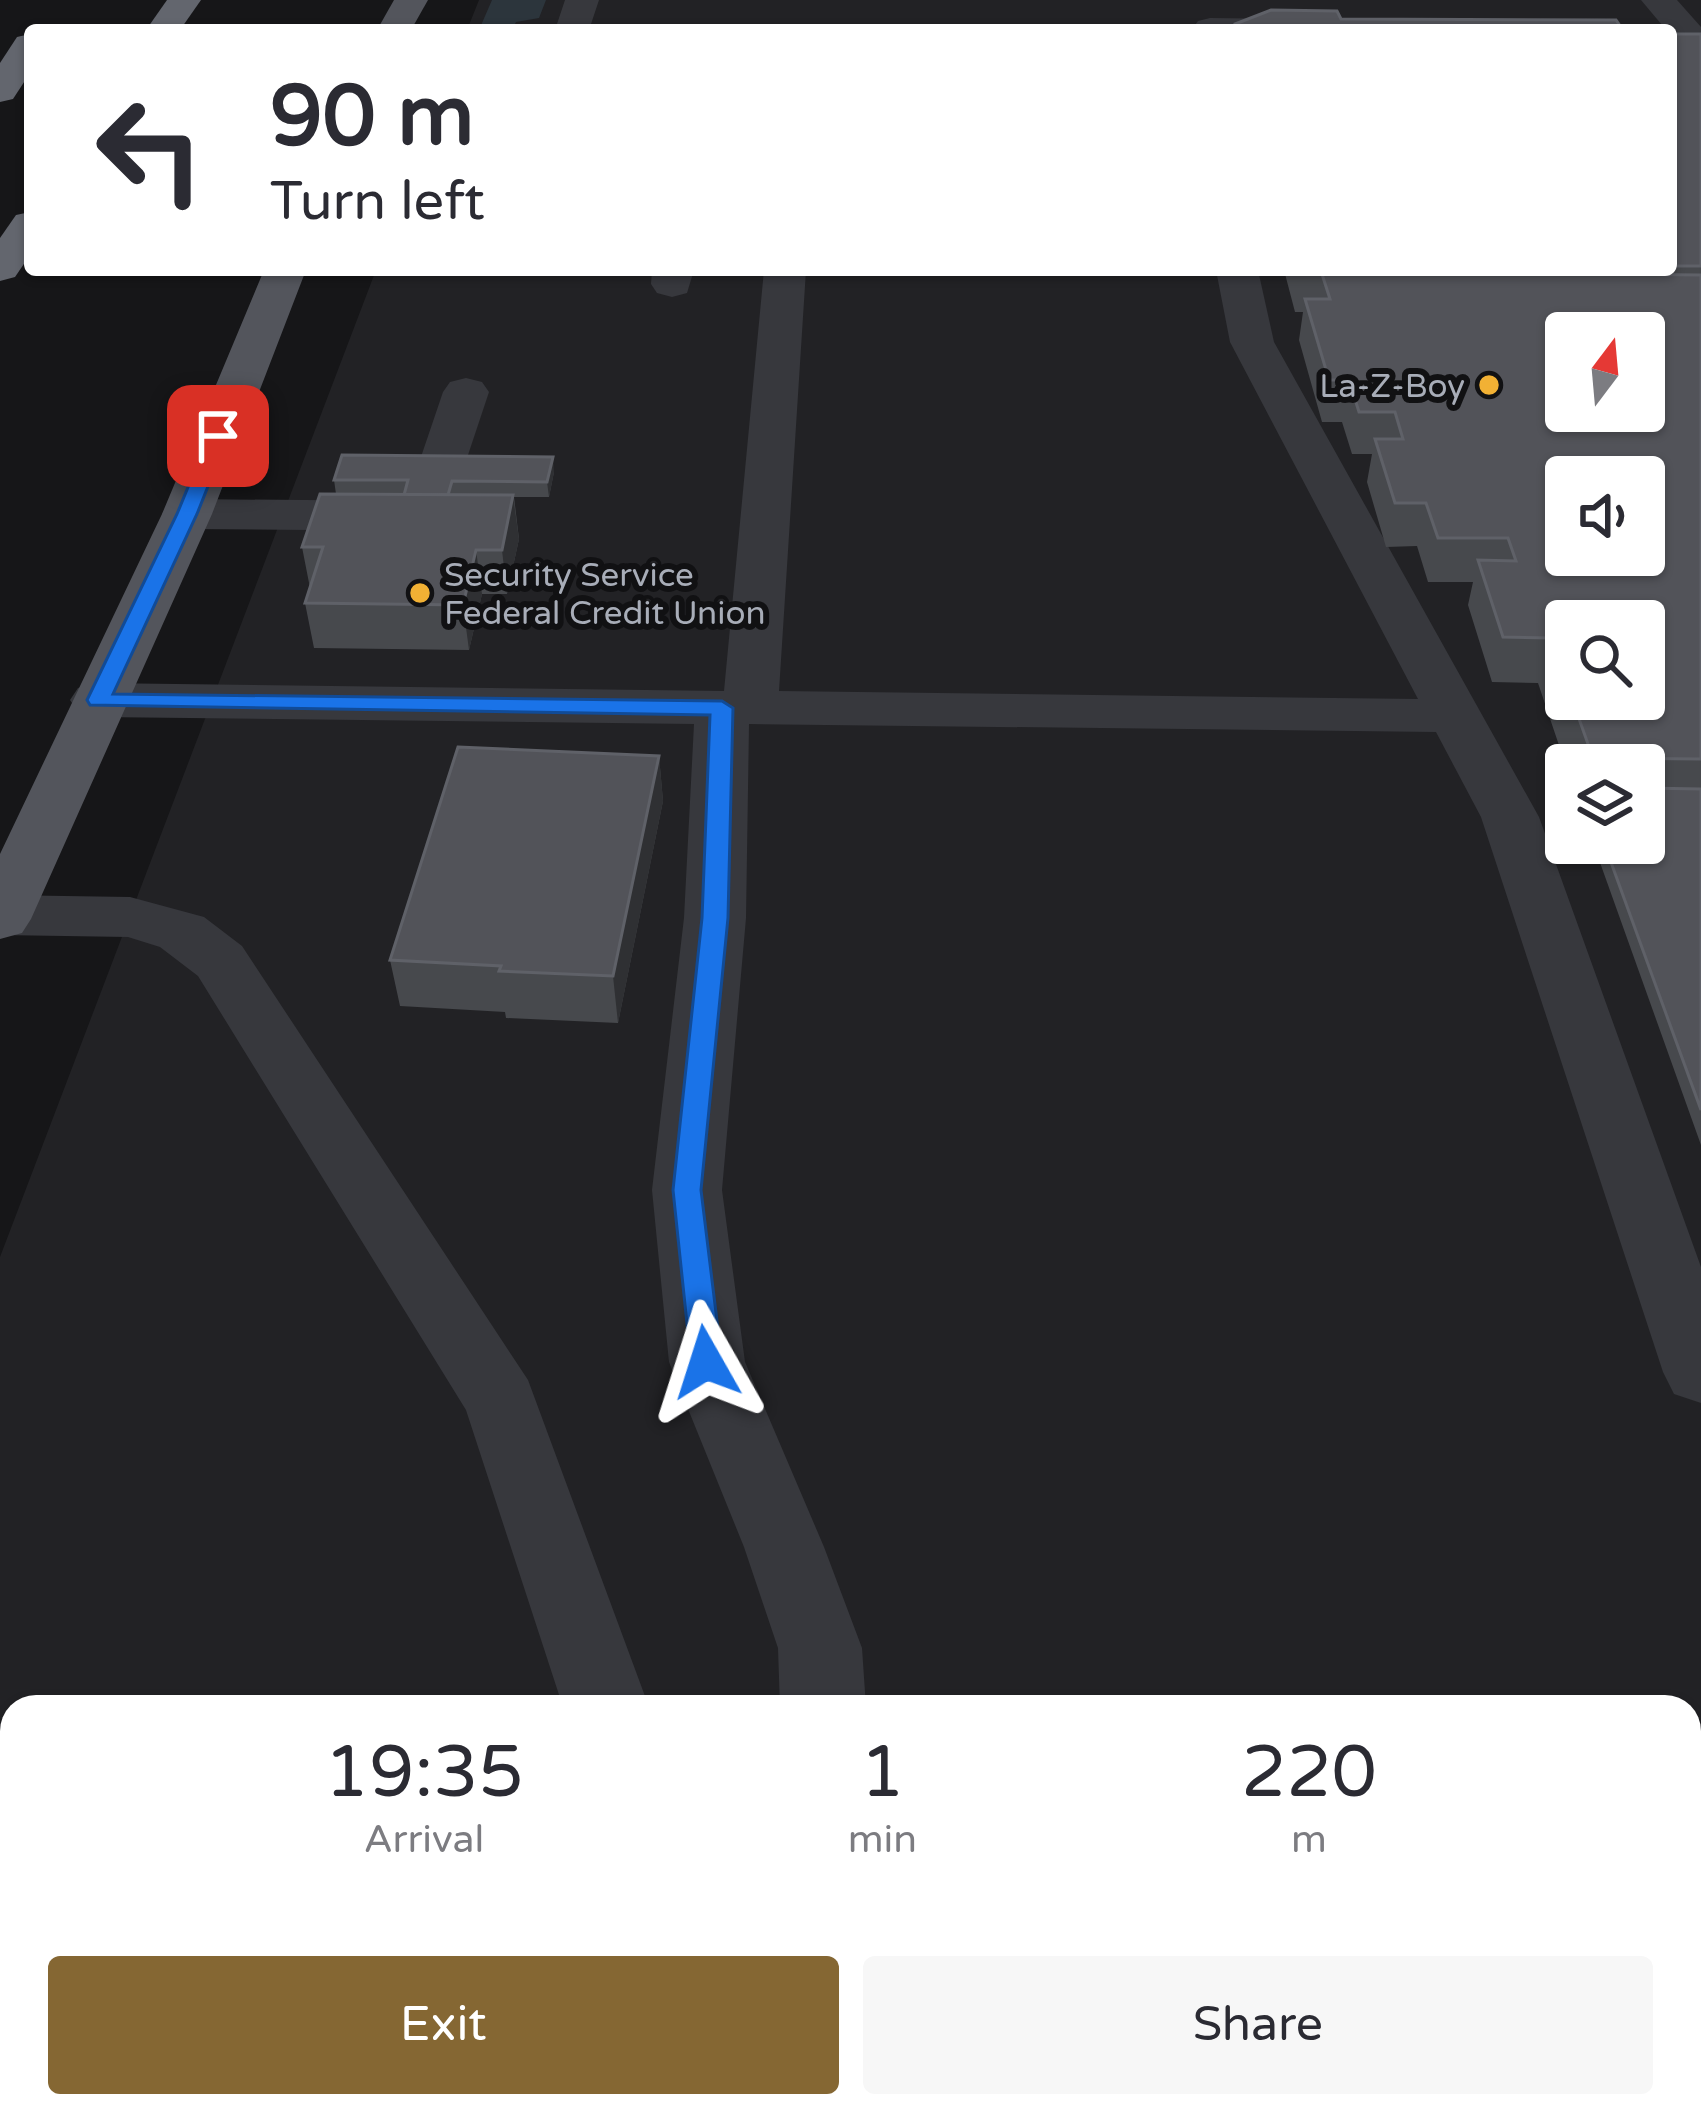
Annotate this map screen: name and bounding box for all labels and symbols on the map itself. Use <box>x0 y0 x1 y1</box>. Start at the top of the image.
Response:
north arrow <box>1545 312 1665 432</box>
place label: La-Z-Boy <box>1319 367 1465 406</box>
marker: La-Z-Boy <box>1476 372 1502 398</box>
pin <box>167 385 269 487</box>
place label: Security Service Federal Credit Union <box>444 556 766 633</box>
marker: Security Service Federal Credit Union <box>407 580 433 606</box>
position arrow <box>643 1299 769 1425</box>

